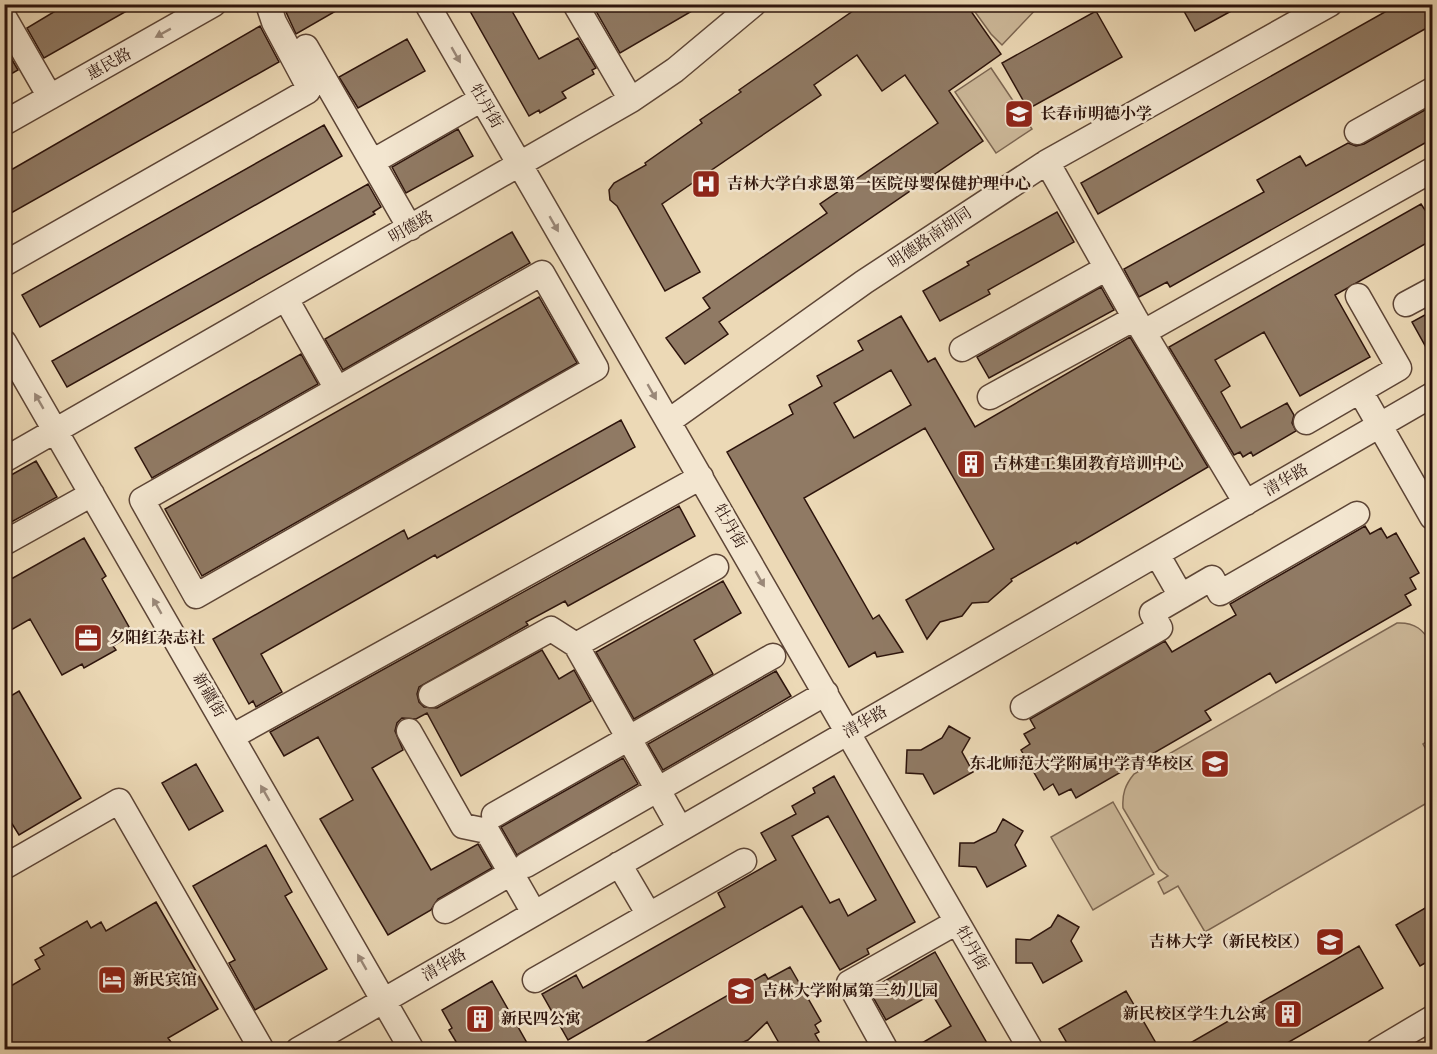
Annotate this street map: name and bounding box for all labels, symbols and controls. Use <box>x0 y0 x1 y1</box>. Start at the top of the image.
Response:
one-way arrow <box>154 28 171 38</box>
street label: 惠民路 <box>83 43 135 85</box>
one-way arrow <box>451 47 461 64</box>
street label: 牡丹街 <box>464 80 508 132</box>
school or university icon: 长春市明德小学 <box>1003 98 1035 130</box>
place label: 长春市明德小学 <box>1040 103 1152 125</box>
hospital icon: 吉林大学白求恩第一医院母婴保健护理中心 <box>690 168 722 200</box>
place label: 吉林大学白求恩第一医院母婴保健护理中心 <box>727 173 1031 195</box>
street label: 明德路南胡同 <box>884 202 976 274</box>
street label: 明德路 <box>385 205 437 249</box>
one-way arrow <box>549 216 559 233</box>
one-way arrow <box>647 384 657 401</box>
one-way arrow <box>33 393 44 409</box>
building icon: 吉林建工集团教育培训中心 <box>955 448 987 480</box>
place label: 吉林建工集团教育培训中心 <box>992 453 1184 475</box>
street label: 清华路 <box>1260 458 1312 502</box>
street label: 牡丹街 <box>708 500 752 552</box>
one-way arrow <box>755 571 765 588</box>
one-way arrow <box>152 598 163 614</box>
office icon: 夕阳红杂志社 <box>72 622 104 654</box>
place label: 夕阳红杂志社 <box>109 627 205 649</box>
street label: 新疆街 <box>187 669 231 721</box>
street label: 清华路 <box>839 700 891 744</box>
school or university icon: 东北师范大学附属中学青华校区 <box>1199 748 1231 780</box>
place label: 东北师范大学附属中学青华校区 <box>970 753 1194 775</box>
one-way arrow <box>260 784 270 801</box>
street label: 牡丹街 <box>950 922 994 974</box>
school or university icon: 吉林大学（新民校区） <box>1314 926 1346 958</box>
place label: 吉林大学（新民校区） <box>1149 931 1309 953</box>
street label: 清华路 <box>418 943 470 987</box>
one-way arrow <box>357 953 367 970</box>
hotel icon: 新民宾馆 <box>96 964 128 996</box>
place label: 新民宾馆 <box>133 969 197 991</box>
school or university icon: 吉林大学附属第三幼儿园 <box>725 975 757 1007</box>
place label: 吉林大学附属第三幼儿园 <box>762 980 938 1002</box>
building icon: 新民校区学生九公寓 <box>1272 998 1304 1030</box>
building icon: 新民四公寓 <box>464 1003 496 1035</box>
place label: 新民校区学生九公寓 <box>1123 1003 1267 1025</box>
place label: 新民四公寓 <box>501 1008 581 1030</box>

